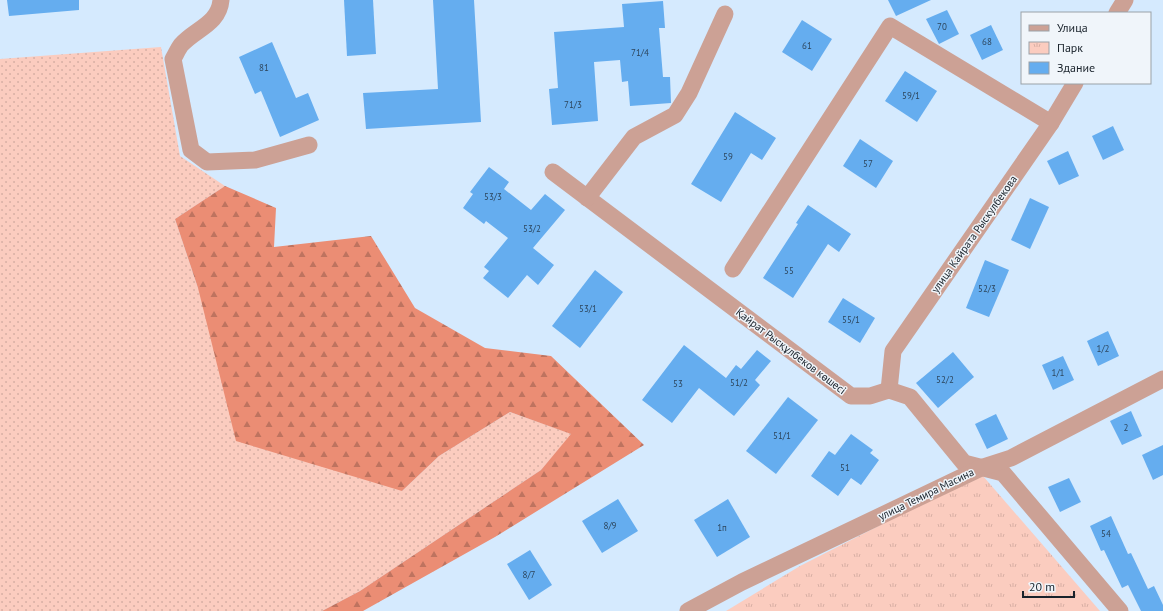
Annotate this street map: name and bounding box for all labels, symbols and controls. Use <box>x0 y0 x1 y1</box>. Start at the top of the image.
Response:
legend <box>1021 12 1151 84</box>
text: Улица <box>1057 20 1088 35</box>
house number: 70 <box>937 21 947 32</box>
house number: 68 <box>982 36 992 47</box>
house number: 61 <box>802 40 812 51</box>
text: Парк <box>1057 40 1083 55</box>
house number: 71/4 <box>631 47 649 58</box>
text: Здание <box>1057 60 1095 75</box>
house number: 81 <box>259 62 269 73</box>
house number: 59/1 <box>902 90 920 101</box>
house number: 71/3 <box>564 99 582 110</box>
house number: 59 <box>723 151 733 162</box>
house number: 57 <box>863 158 873 169</box>
street label: улица Кайрата Рыскулбекова <box>928 172 1020 296</box>
house number: 53/3 <box>484 191 502 202</box>
house number: 53/2 <box>523 223 541 234</box>
house number: 55 <box>784 265 794 276</box>
house number: 52/3 <box>978 283 996 294</box>
house number: 53/1 <box>579 303 597 314</box>
street label: Қайрат Рысқұлбеков көшесі <box>733 305 849 397</box>
house number: 55/1 <box>842 314 860 325</box>
house number: 1/2 <box>1097 343 1110 354</box>
house number: 1/1 <box>1052 367 1065 378</box>
house number: 52/2 <box>936 374 954 385</box>
house number: 51/2 <box>730 377 748 388</box>
house number: 53 <box>673 378 683 389</box>
house number: 2 <box>1124 422 1129 433</box>
house number: 51/1 <box>773 430 791 441</box>
house number: 51 <box>840 462 850 473</box>
street label: улица Темира Масина <box>876 465 976 523</box>
house number: 8/9 <box>604 520 617 531</box>
house number: 1п <box>717 522 727 533</box>
house number: 54 <box>1101 528 1111 539</box>
house number: 8/7 <box>523 569 536 580</box>
scale bar <box>1023 573 1074 599</box>
text: 20 m <box>1029 579 1055 594</box>

